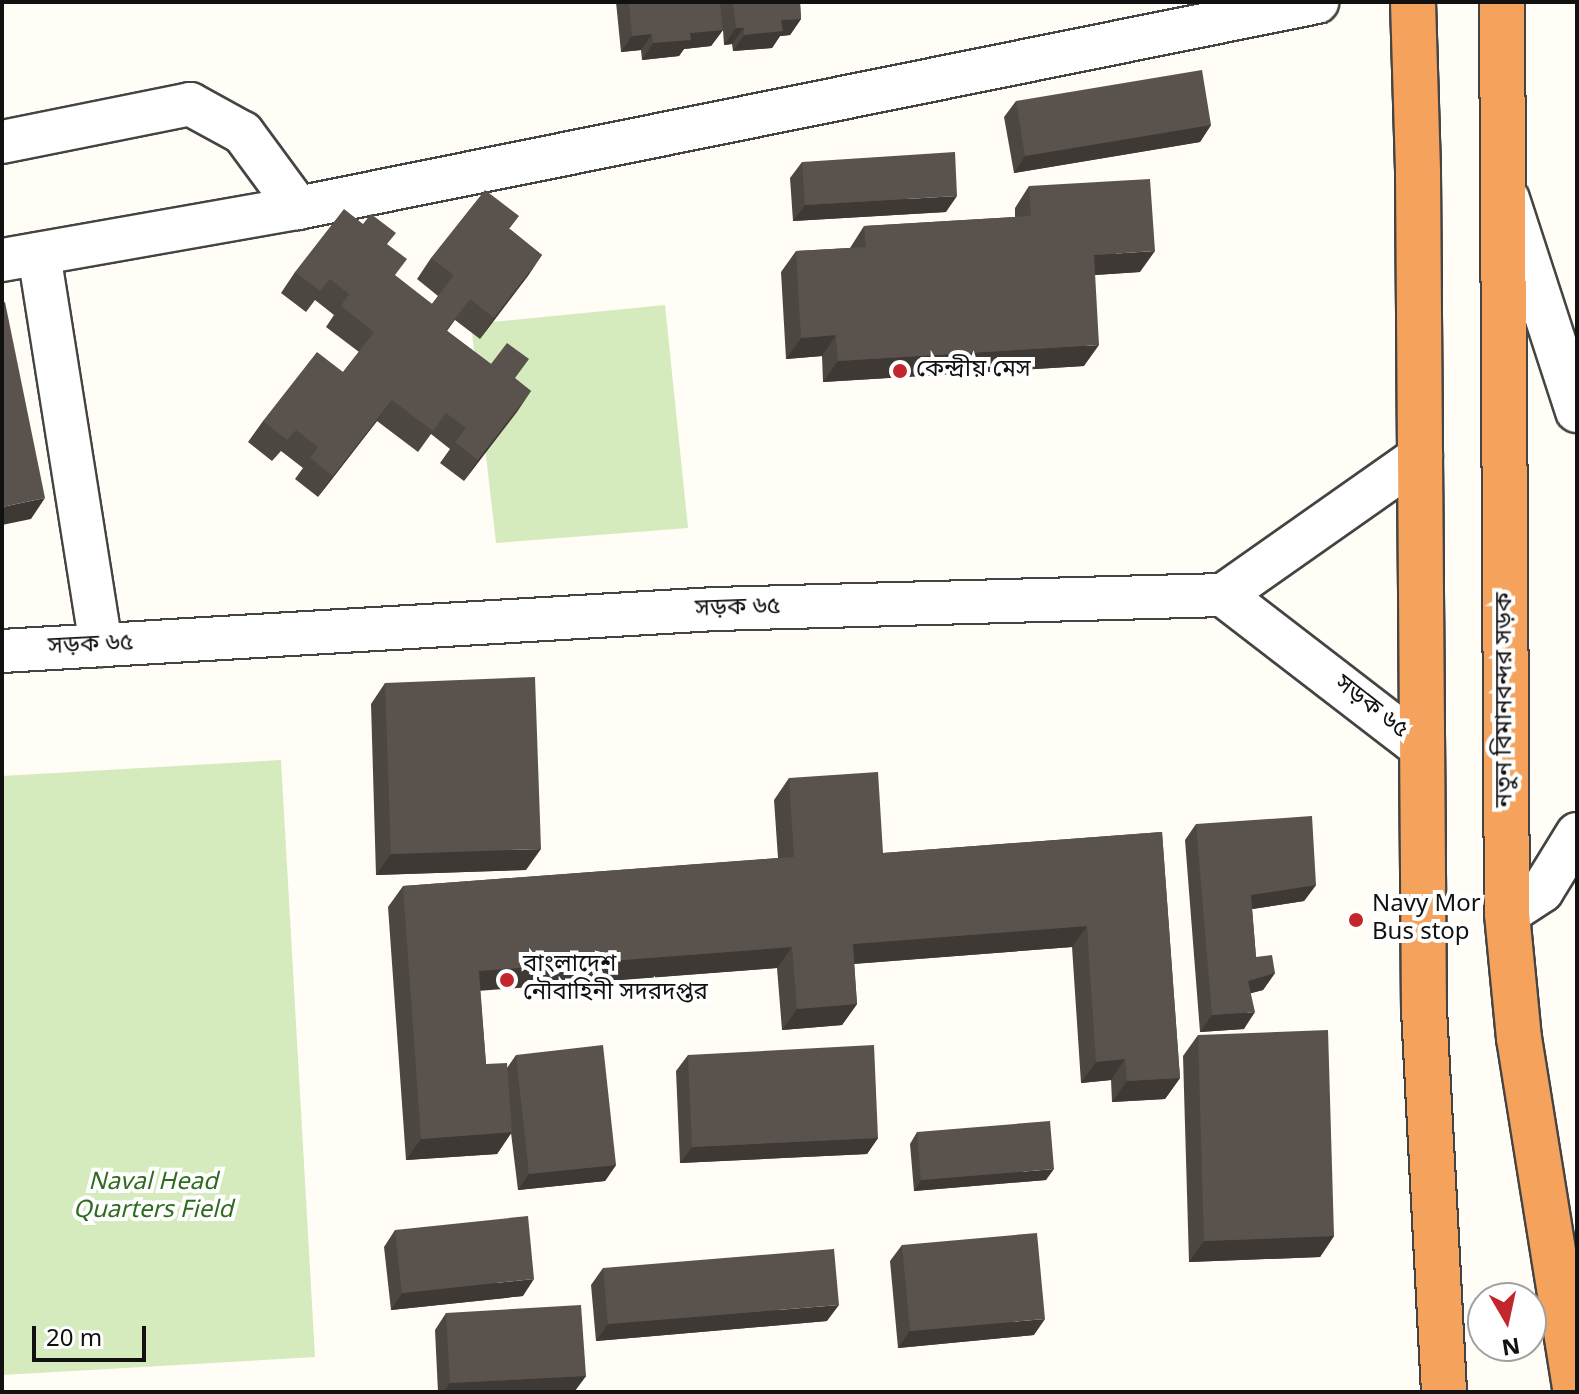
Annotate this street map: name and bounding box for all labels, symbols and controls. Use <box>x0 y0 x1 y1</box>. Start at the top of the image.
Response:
place label: কেন্দ্রীয় মেস <box>916 357 1031 385</box>
marker: কেন্দ্রীয় মেস <box>891 362 909 380</box>
street label: নতুন বিমানবন্দর সড়ক <box>1492 592 1520 808</box>
street label: সড়ক ৬৫ <box>694 593 782 625</box>
street label: সড়ক ৬৫ <box>47 629 135 663</box>
street label: সড়ক ৬৫ <box>1328 670 1414 746</box>
place label: Navy Mor Bus stop <box>1372 892 1481 948</box>
marker: Navy Mor Bus stop <box>1347 911 1365 929</box>
place label: বাংলাদেশ নৌবাহিনী সদরদপ্তর <box>523 952 708 1008</box>
marker: বাংলাদেশ নৌবাহিনী সদরদপ্তর <box>498 971 516 989</box>
park label: Naval Head Quarters Field <box>73 1170 233 1226</box>
north arrow <box>1467 1282 1547 1362</box>
scale bar <box>36 1310 150 1360</box>
text: 20 m <box>46 1324 102 1356</box>
text: N <box>1499 1329 1522 1360</box>

